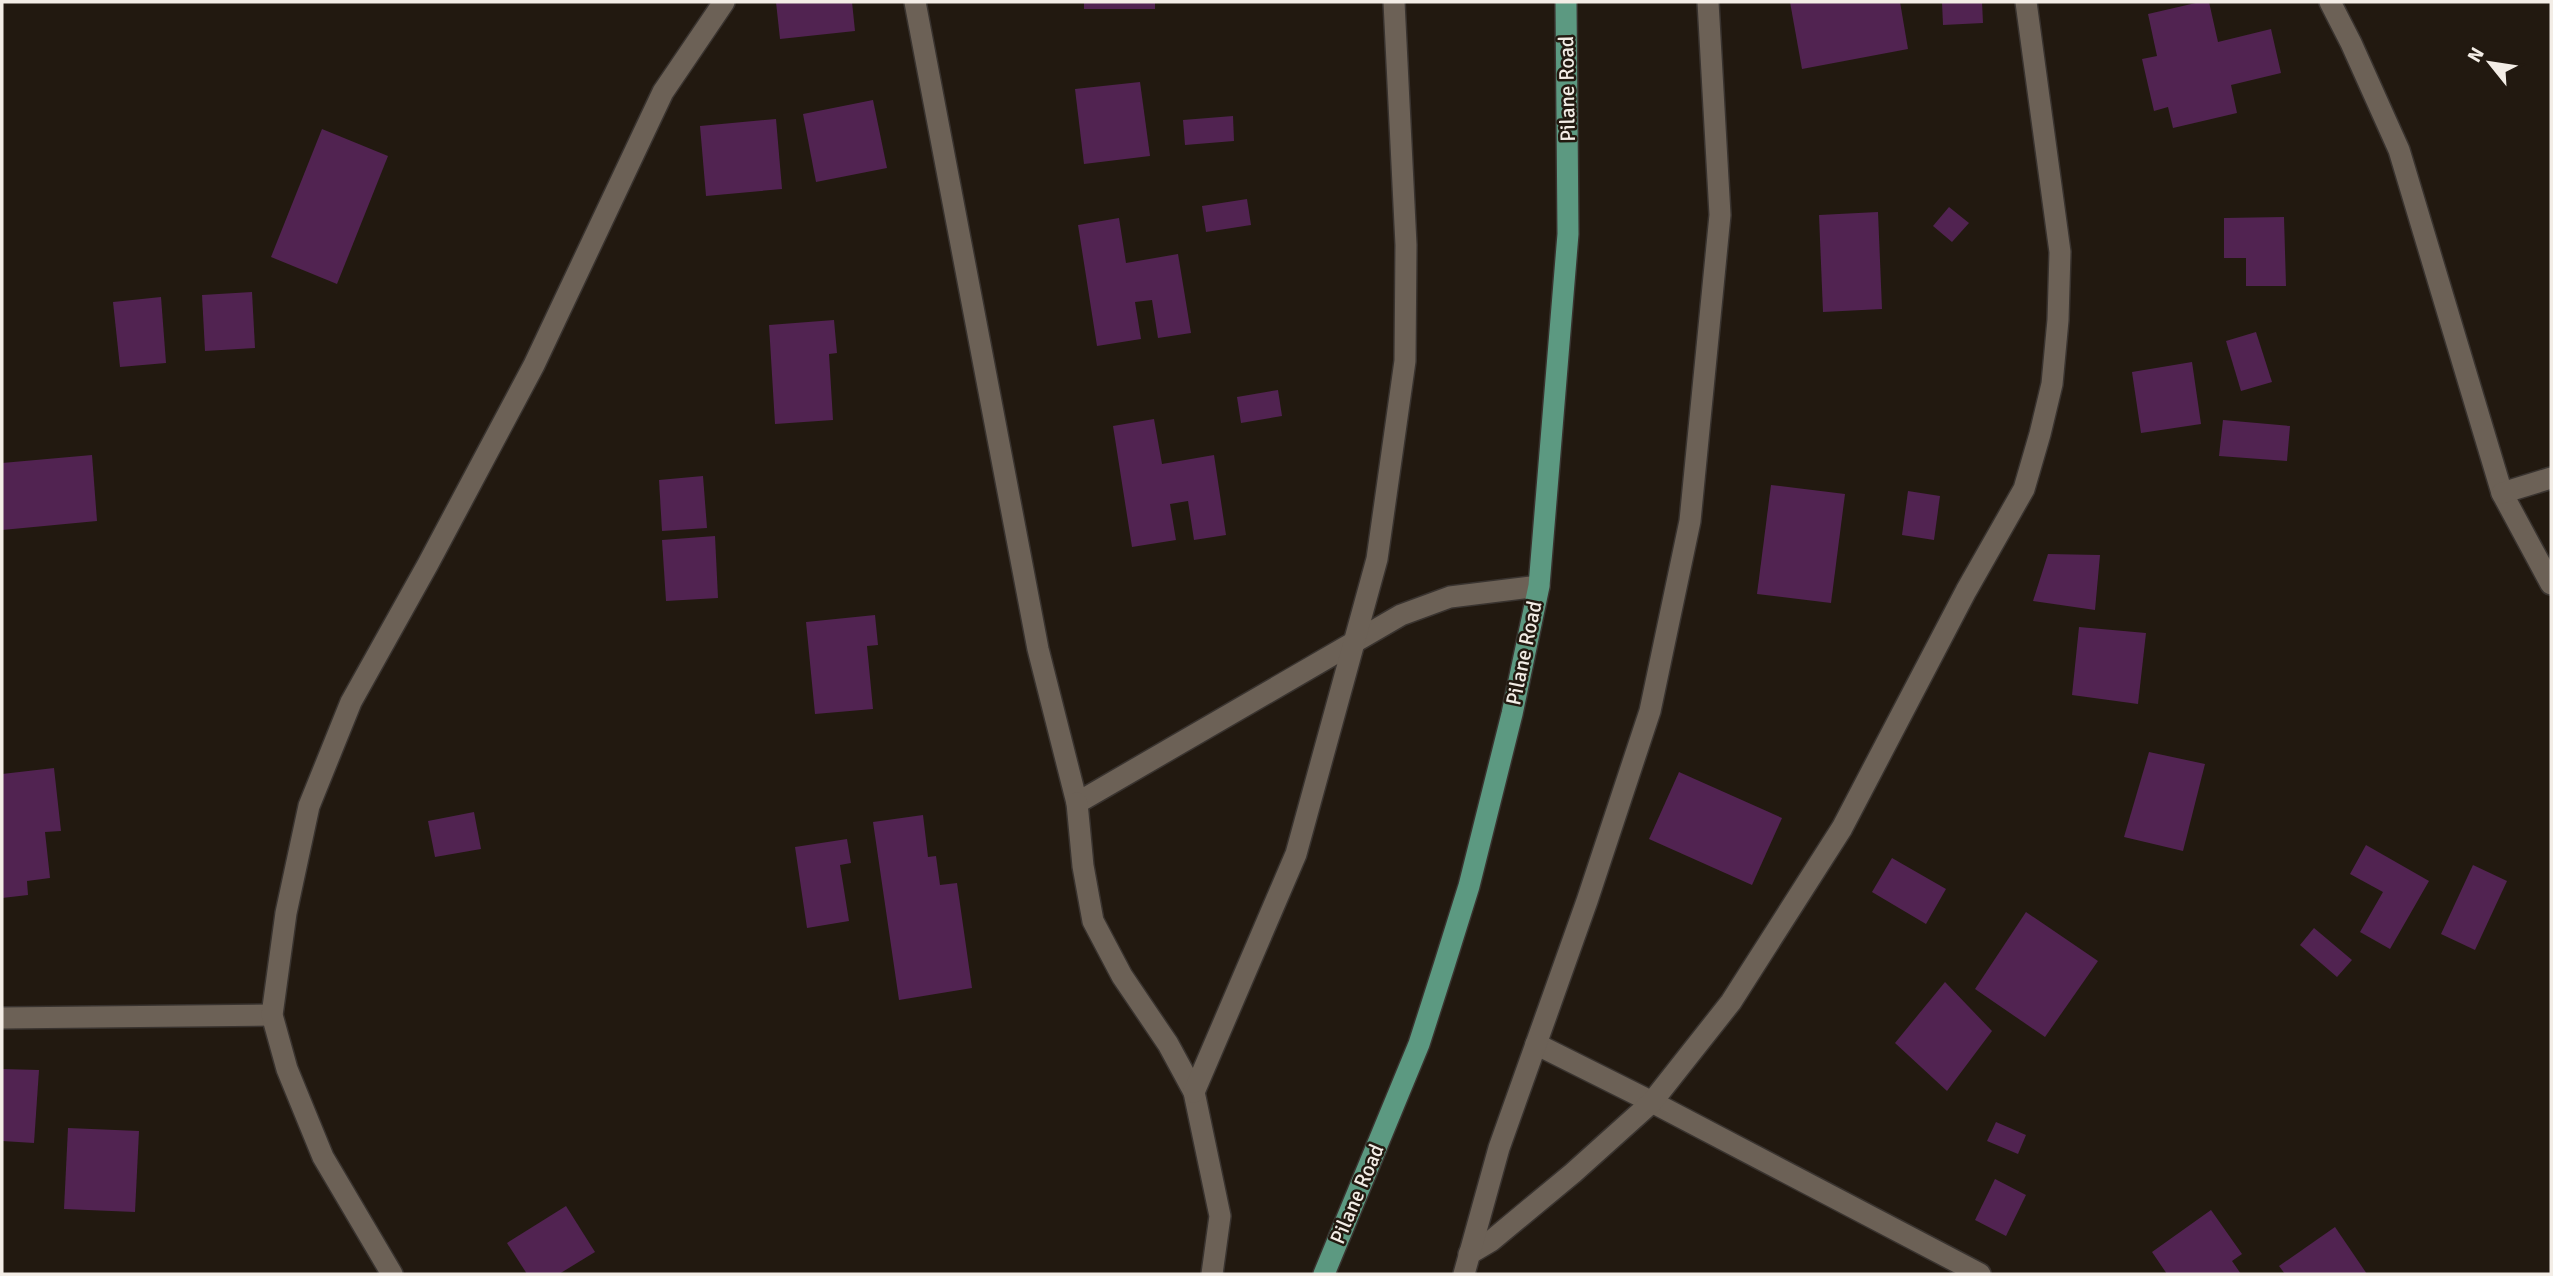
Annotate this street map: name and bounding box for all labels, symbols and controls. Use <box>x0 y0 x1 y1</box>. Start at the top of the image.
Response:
north arrow <box>2455 28 2525 98</box>
street label: Pilane Road <box>1553 36 1581 142</box>
text: N <box>2462 43 2490 67</box>
street label: Pilane Road <box>1500 598 1548 708</box>
street label: Pilane Road <box>1324 1140 1390 1248</box>

